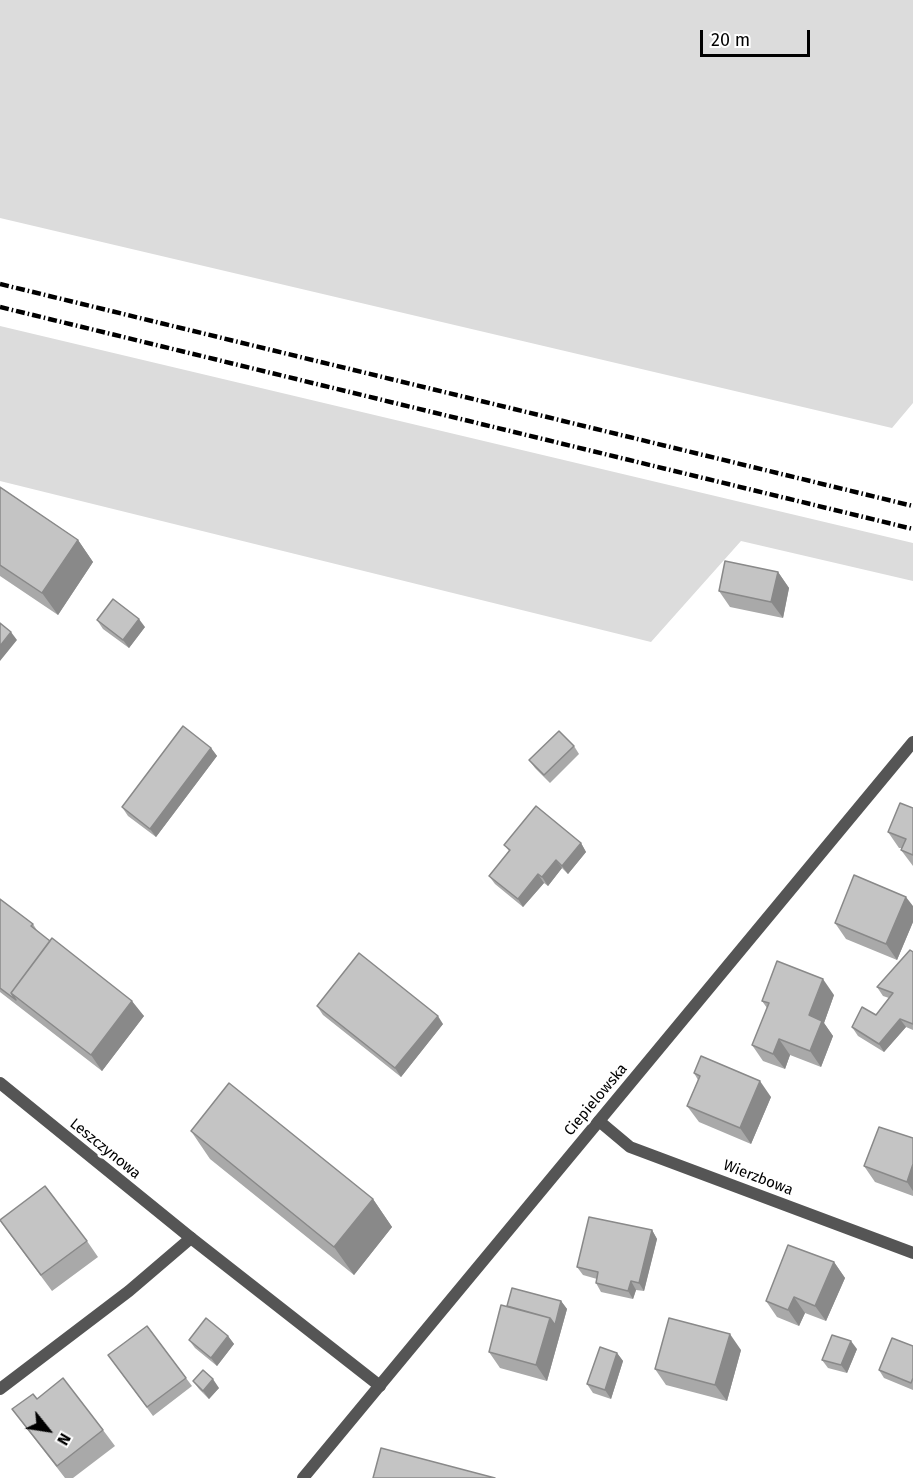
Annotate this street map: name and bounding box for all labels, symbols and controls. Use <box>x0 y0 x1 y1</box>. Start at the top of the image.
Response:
scale bar <box>703 18 812 56</box>
text: 20 m <box>711 29 750 51</box>
street label: Ciepielowska <box>561 1060 631 1140</box>
street label: Leszczynowa <box>66 1115 144 1183</box>
street label: Wierzbowa <box>721 1156 795 1200</box>
north arrow <box>18 1400 78 1460</box>
text: N <box>53 1430 75 1449</box>

